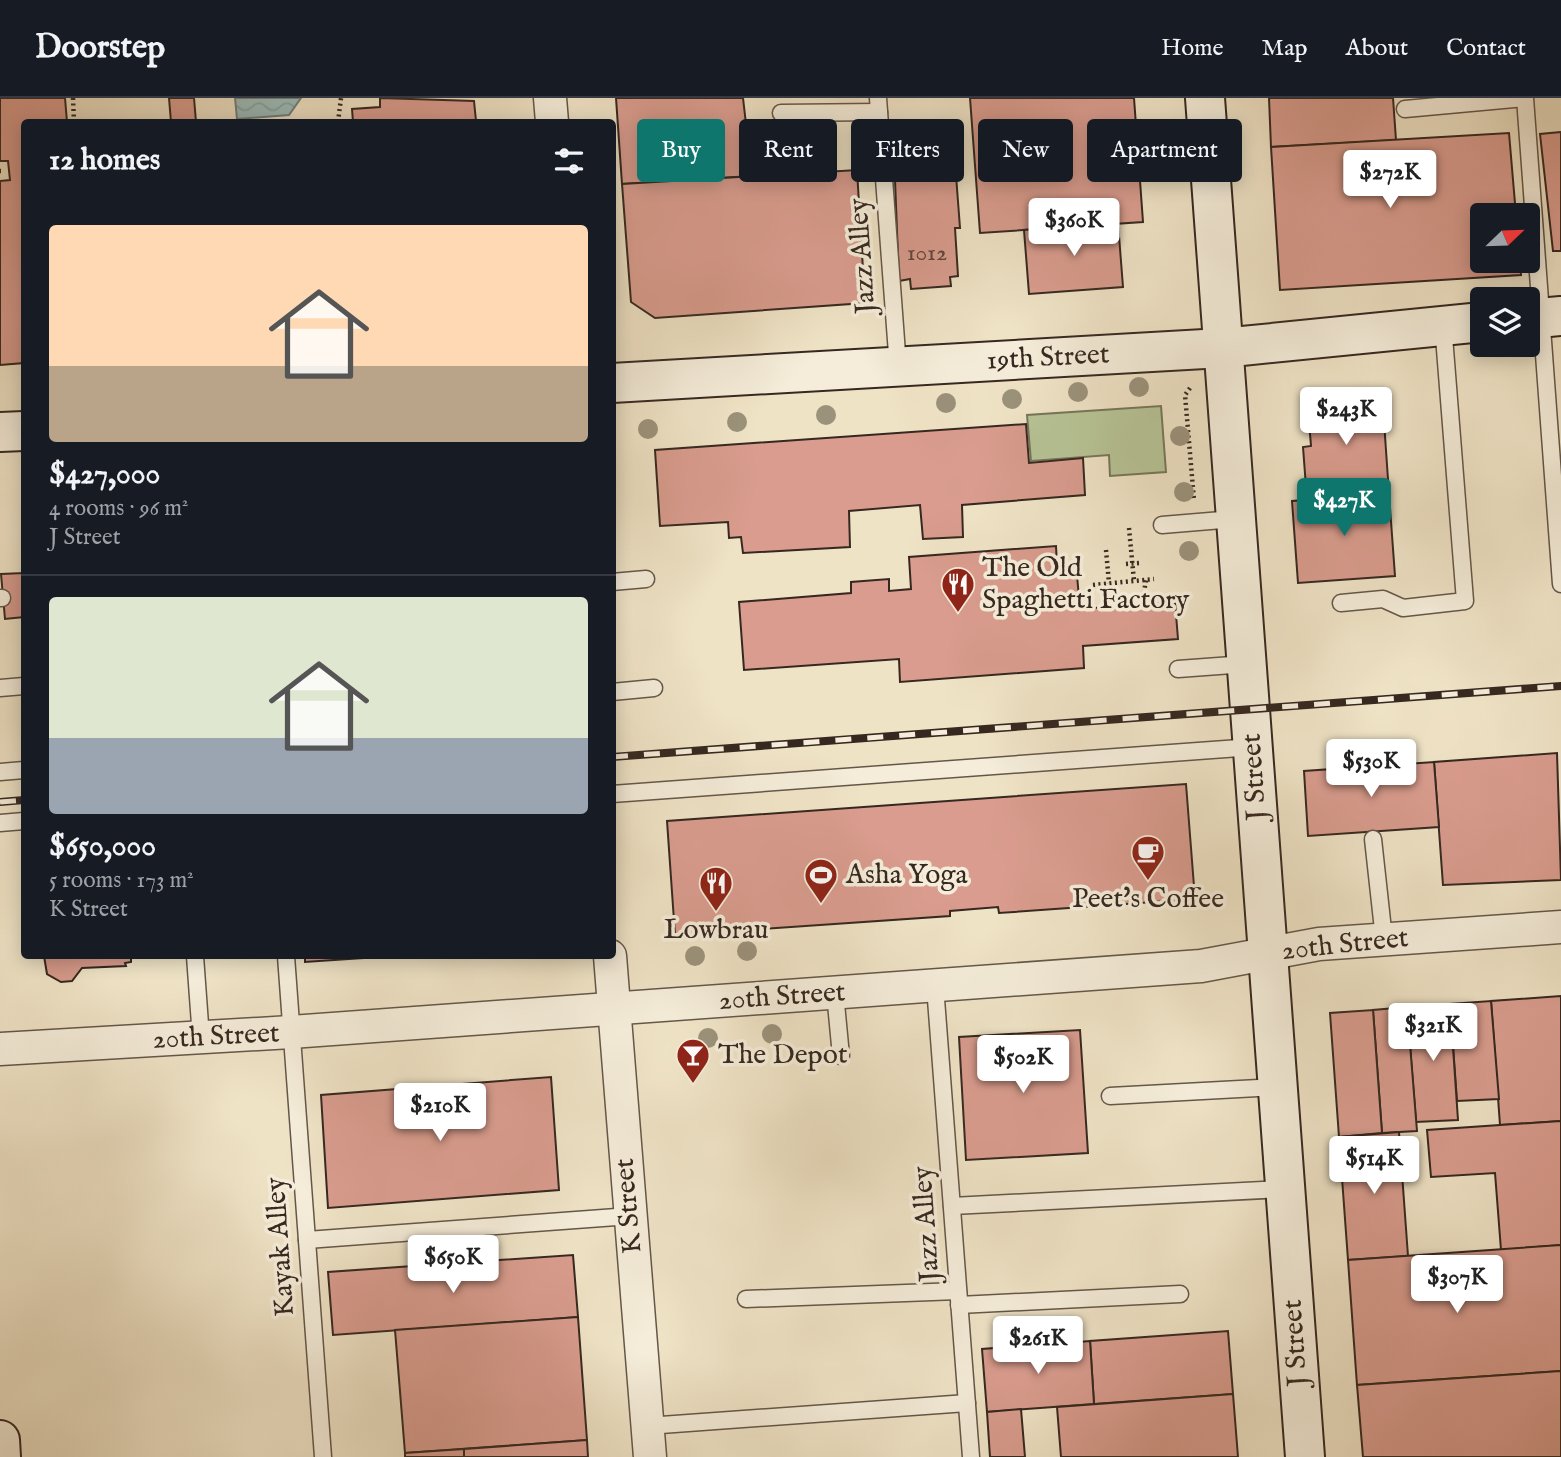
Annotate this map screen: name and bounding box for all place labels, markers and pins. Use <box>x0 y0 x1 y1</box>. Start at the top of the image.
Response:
pin: $272K <box>1341 150 1439 210</box>
pin: $360K <box>1025 198 1123 258</box>
pin: $243K <box>1297 388 1395 447</box>
pin: $427K <box>1295 478 1393 538</box>
place label: The Old Spaghetti Factory <box>982 551 1190 618</box>
restaurant icon: The Old Spaghetti Factory <box>939 565 977 614</box>
pin: $530K <box>1322 740 1420 799</box>
cafe icon: Peet's Coffee <box>1129 833 1167 882</box>
sports icon: Asha Yoga <box>802 856 840 905</box>
place label: Asha Yoga <box>845 858 968 893</box>
restaurant icon: Lowbrau <box>697 864 735 913</box>
place label: Peet's Coffee <box>1072 882 1224 917</box>
place label: Lowbrau <box>663 913 769 948</box>
pin: $321K <box>1384 1004 1482 1063</box>
pin: $502K <box>974 1035 1072 1095</box>
bar icon: The Depot <box>674 1036 712 1085</box>
place label: The Depot <box>718 1038 848 1073</box>
pin: $210K <box>391 1084 489 1143</box>
pin: $514K <box>1325 1136 1423 1196</box>
pin: $650K <box>404 1236 502 1295</box>
pin: $307K <box>1408 1256 1506 1315</box>
pin: $261K <box>989 1316 1087 1376</box>

